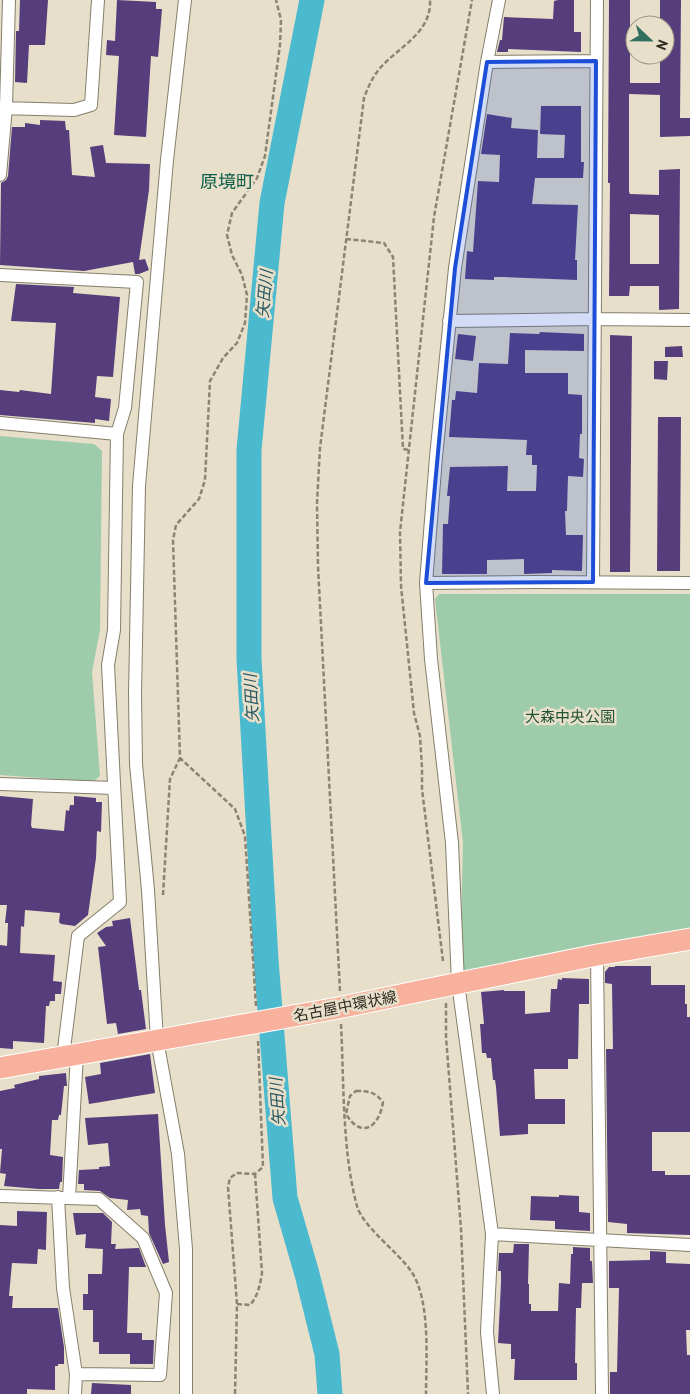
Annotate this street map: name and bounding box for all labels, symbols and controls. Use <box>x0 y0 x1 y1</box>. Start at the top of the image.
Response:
north arrow <box>625 15 675 65</box>
text: N <box>652 37 672 53</box>
district label: 原境町 <box>200 170 254 193</box>
water label: 矢田川 <box>252 267 276 319</box>
water label: 矢田川 <box>240 672 262 722</box>
park label: 大森中央公園 <box>525 707 615 726</box>
street label: 名古屋中環状線 <box>292 987 398 1025</box>
water label: 矢田川 <box>265 1075 289 1127</box>

